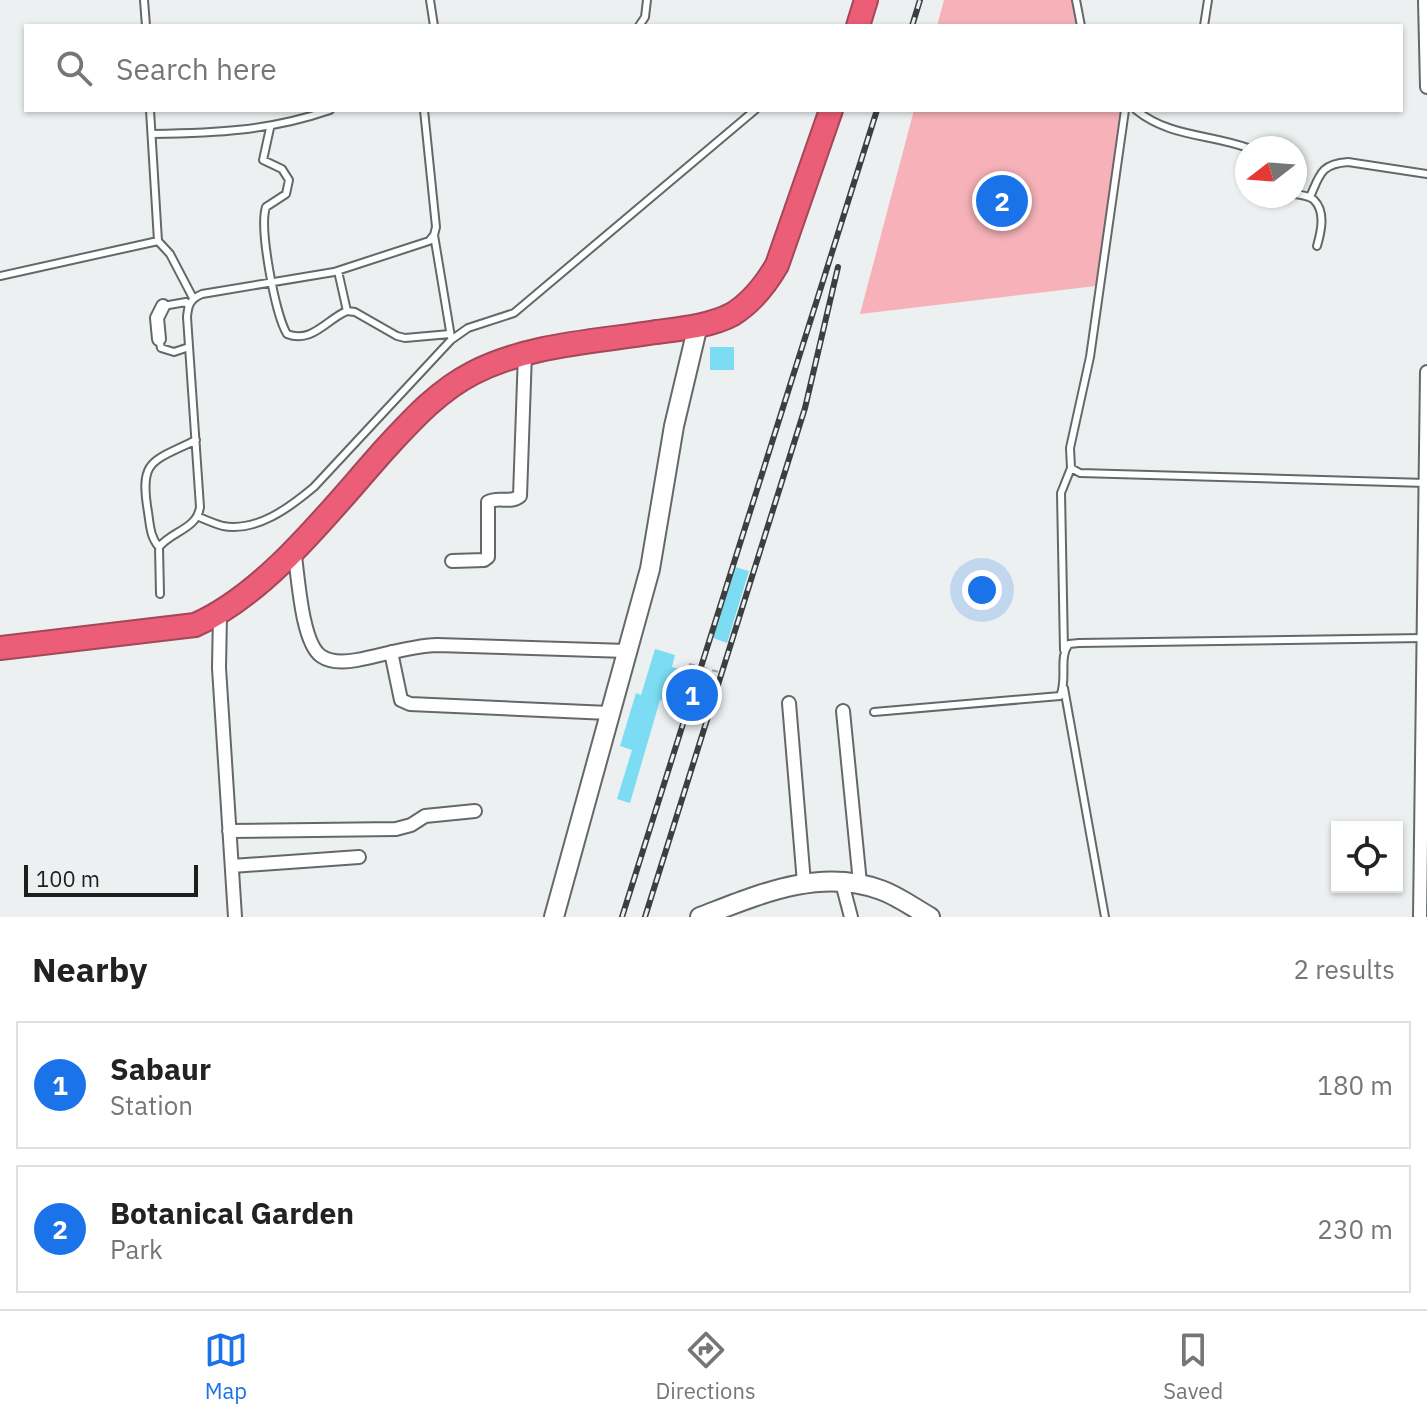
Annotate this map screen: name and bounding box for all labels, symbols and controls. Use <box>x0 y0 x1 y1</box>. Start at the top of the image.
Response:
search box <box>24 24 1403 112</box>
icon: search <box>52 46 96 90</box>
text: Search here <box>116 49 277 88</box>
north arrow <box>1235 136 1307 208</box>
pin: 2 <box>976 171 1028 231</box>
your location <box>962 570 1002 610</box>
pin: 1 <box>666 665 718 725</box>
map controls <box>1331 821 1403 893</box>
button: locate <box>1331 821 1403 893</box>
scale bar <box>24 861 198 897</box>
text: 100 m <box>36 864 100 893</box>
text: Nearby <box>32 947 147 991</box>
text: 2 results <box>1293 952 1395 986</box>
text: Sabaur <box>110 1049 211 1088</box>
text: 1 <box>52 1068 68 1102</box>
text: 180 m <box>1317 1068 1393 1102</box>
text: Station <box>110 1088 193 1122</box>
text: Botanical Garden <box>110 1193 354 1232</box>
text: 2 <box>52 1212 68 1246</box>
text: 230 m <box>1317 1212 1393 1246</box>
text: Park <box>110 1232 163 1266</box>
tab: Map <box>204 1328 248 1405</box>
tab: Directions <box>656 1328 756 1405</box>
tab: Saved <box>1163 1328 1223 1405</box>

